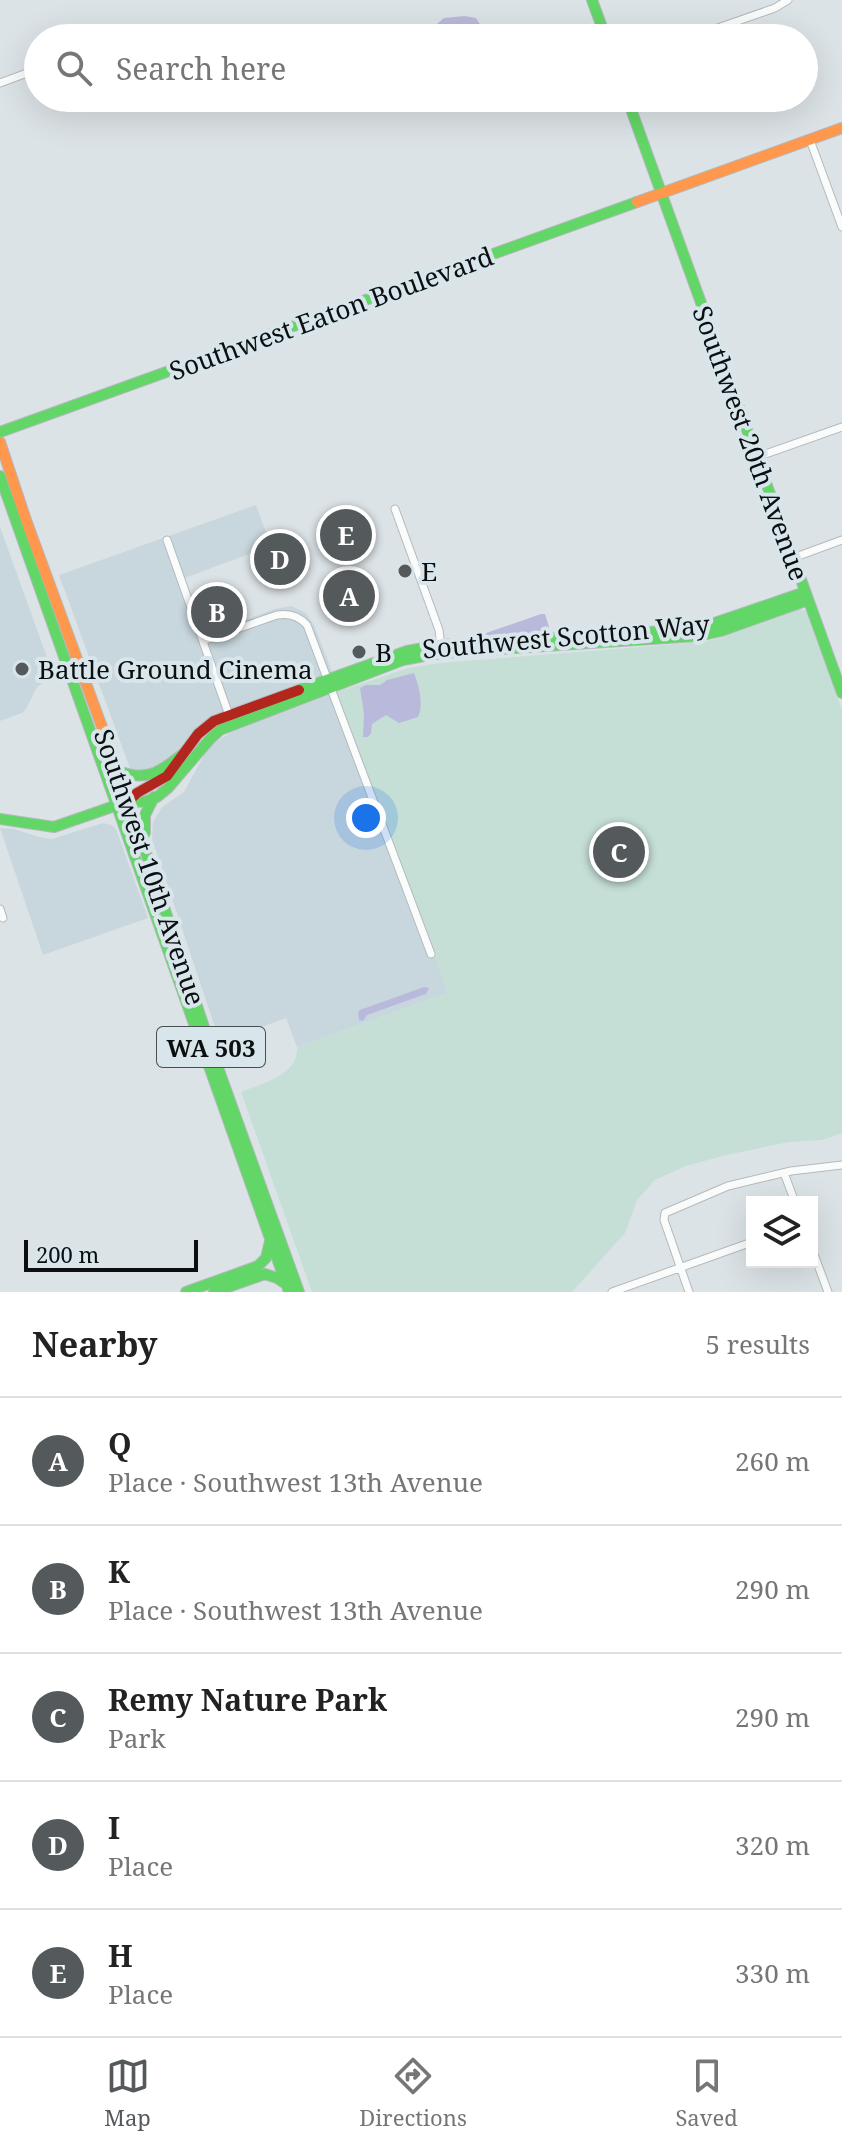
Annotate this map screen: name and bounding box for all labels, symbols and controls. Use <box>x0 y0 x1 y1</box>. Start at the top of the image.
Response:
search box <box>24 24 818 112</box>
icon: search <box>52 46 96 90</box>
text: Search here <box>116 48 286 89</box>
street label: Southwest Eaton Boulevard <box>164 238 498 388</box>
street label: Southwest 20th Avenue <box>685 301 817 585</box>
pin: E <box>320 505 372 565</box>
pin: D <box>254 529 306 589</box>
place label: E <box>421 553 437 589</box>
marker: E <box>396 562 414 580</box>
pin: A <box>323 566 375 626</box>
pin: B <box>191 582 243 642</box>
street label: Southwest Scotton Way <box>421 605 711 666</box>
place label: B <box>375 634 392 670</box>
marker: B <box>350 643 368 661</box>
place label: Battle Ground Cinema <box>38 651 313 687</box>
marker: Battle Ground Cinema <box>13 660 31 678</box>
street label: Southwest 10th Avenue <box>86 724 214 1010</box>
your location <box>346 798 386 838</box>
pin: C <box>593 822 645 882</box>
road number: WA 503 <box>157 1027 265 1067</box>
map controls <box>746 1196 818 1268</box>
button: layers <box>746 1196 818 1268</box>
scale bar <box>24 1236 198 1272</box>
text: 200 m <box>36 1239 99 1269</box>
text: Nearby <box>32 1321 158 1367</box>
text: 5 results <box>705 1326 810 1362</box>
text: Q <box>108 1423 132 1464</box>
text: A <box>48 1443 68 1479</box>
text: 260 m <box>735 1443 810 1479</box>
text: Place · Southwest 13th Avenue <box>108 1464 483 1500</box>
text: K <box>108 1551 130 1592</box>
text: B <box>49 1571 67 1607</box>
text: 290 m <box>735 1571 810 1607</box>
text: Place · Southwest 13th Avenue <box>108 1592 483 1628</box>
text: Remy Nature Park <box>108 1679 387 1720</box>
text: C <box>49 1699 67 1735</box>
text: 290 m <box>735 1699 810 1735</box>
text: Park <box>108 1720 166 1756</box>
text: I <box>108 1807 120 1848</box>
text: D <box>48 1827 68 1863</box>
text: 320 m <box>735 1827 810 1863</box>
text: Place <box>108 1848 173 1884</box>
text: H <box>108 1935 133 1976</box>
text: E <box>50 1955 66 1991</box>
text: 330 m <box>735 1955 810 1991</box>
text: Place <box>108 1976 173 2012</box>
tab: Map <box>104 2054 151 2132</box>
tab: Directions <box>359 2054 467 2132</box>
tab: Saved <box>675 2054 738 2132</box>

